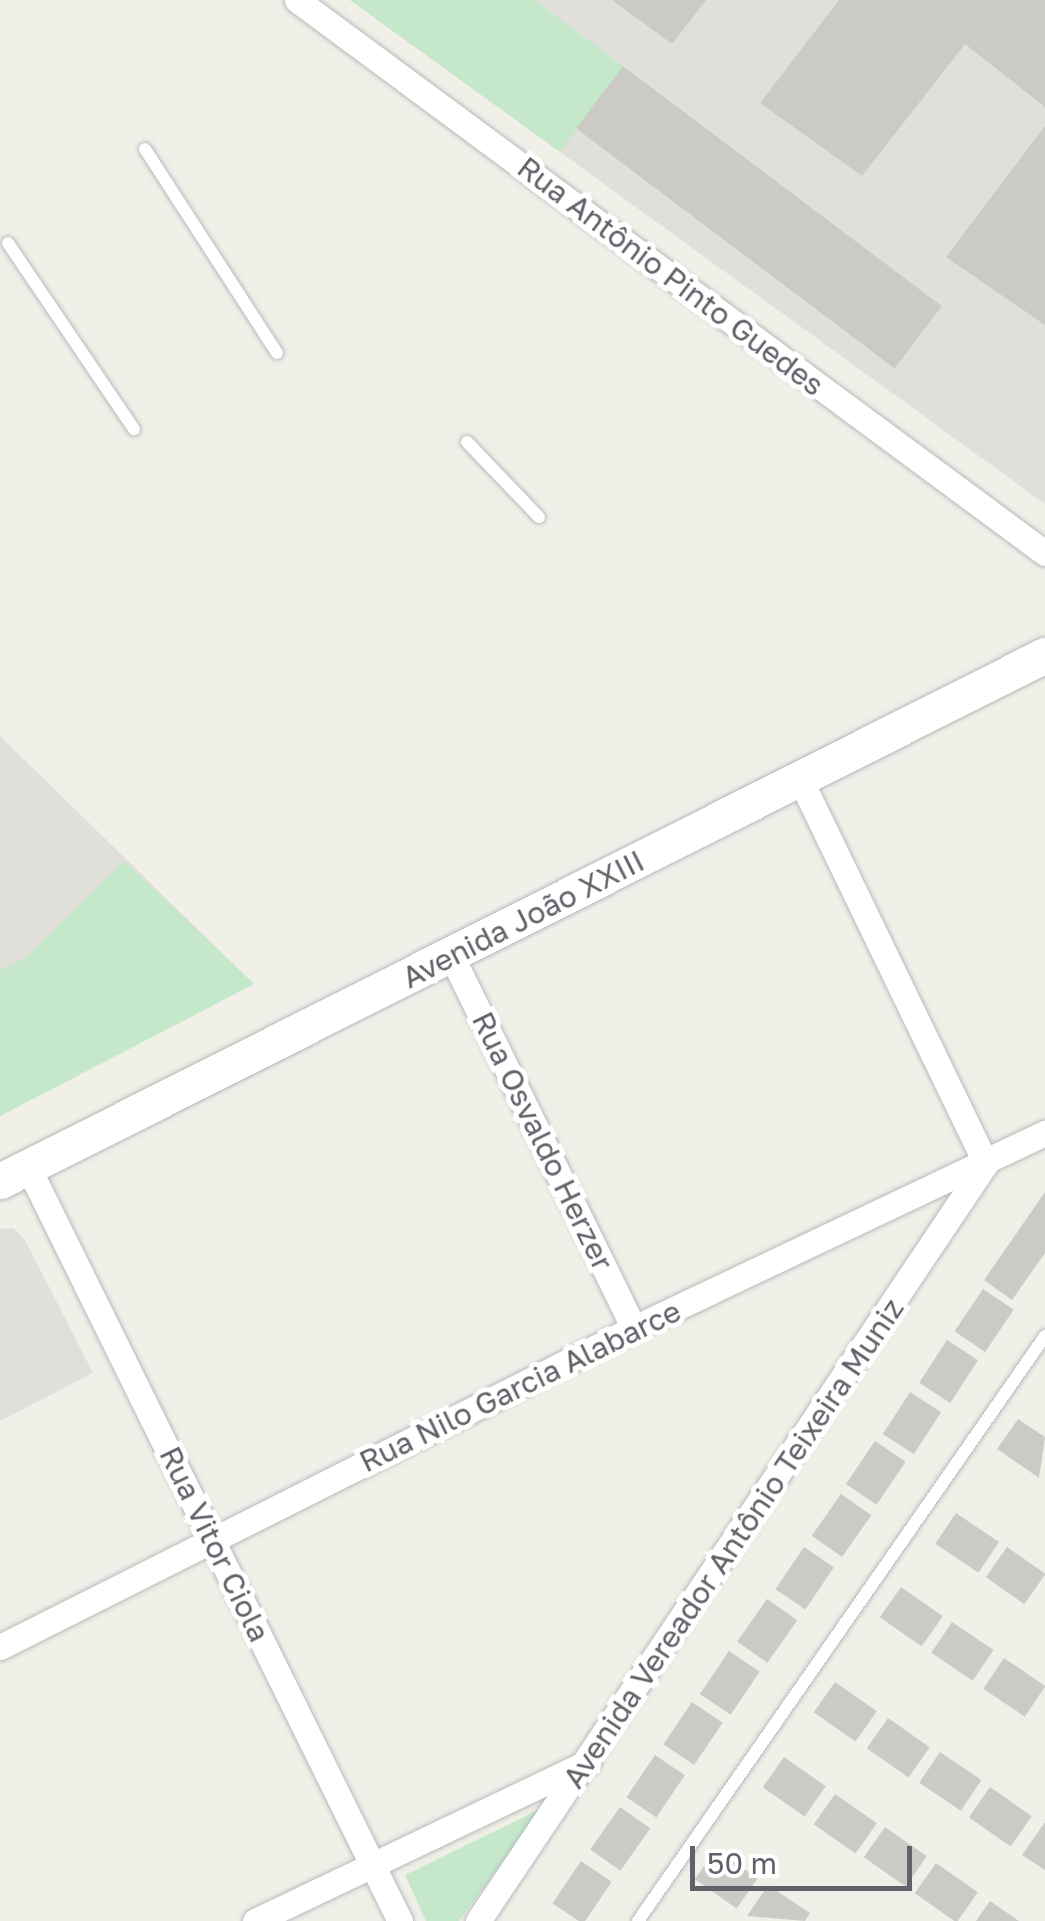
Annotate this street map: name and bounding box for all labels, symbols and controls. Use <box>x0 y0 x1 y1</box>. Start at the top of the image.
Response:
street label: Rua Antônio Pinto Guedes <box>511 149 831 403</box>
street label: Avenida João XXIII <box>396 842 650 996</box>
street label: Rua Osvaldo Herzer <box>465 1006 621 1276</box>
street label: Avenida Vereador Antônio Teixeira Muniz <box>555 1291 911 1795</box>
street label: Rua Nilo Garcia Alabarce <box>353 1292 687 1480</box>
street label: Rua Vitor Ciola <box>152 1441 278 1647</box>
scale bar <box>695 1826 918 1888</box>
text: 50 m <box>707 1845 777 1881</box>

